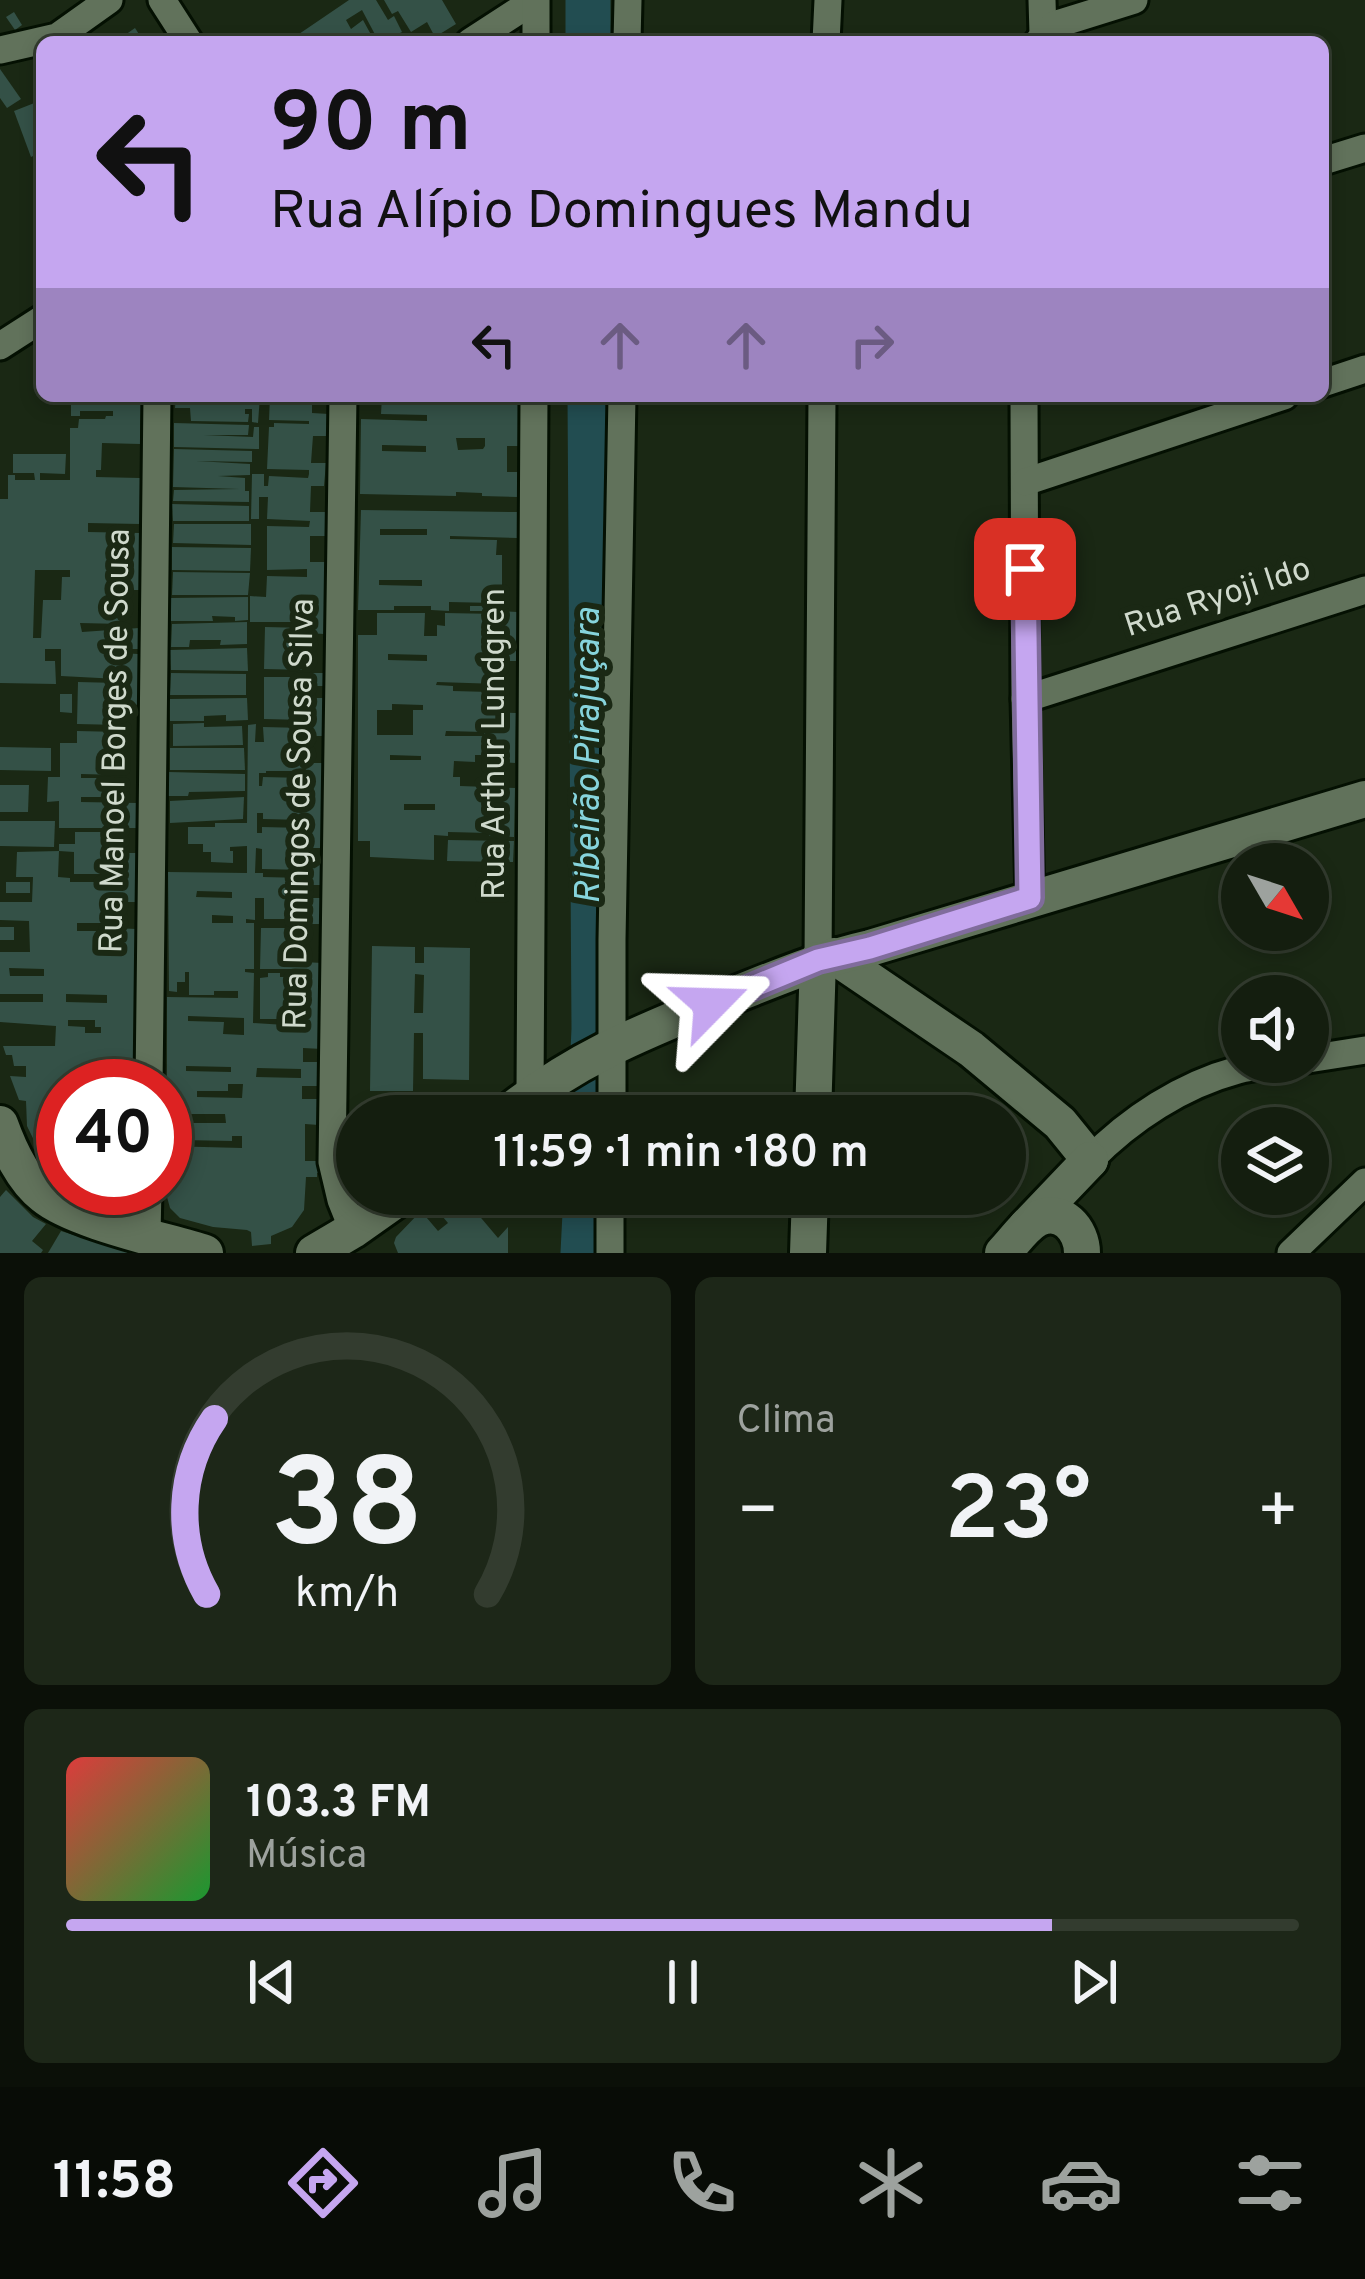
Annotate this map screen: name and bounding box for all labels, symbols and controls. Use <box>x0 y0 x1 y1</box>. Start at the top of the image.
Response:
text: 90 m <box>270 75 472 181</box>
icon: left <box>72 84 228 240</box>
text: Rua Alípio Domingues Mandu <box>270 179 973 248</box>
icon: left <box>461 312 527 378</box>
icon: ahead <box>587 312 653 378</box>
icon: ahead <box>713 312 779 378</box>
icon: right <box>839 312 905 378</box>
pin <box>974 518 1076 620</box>
street label: Rua Manoel Borges de Sousa <box>92 528 142 954</box>
icon: arrive <box>992 536 1058 602</box>
street label: Rua Ryoji Ido <box>1120 549 1316 649</box>
street label: Rua Arthur Lundgren <box>475 588 517 900</box>
street label: Rua Domingos de Sousa Silva <box>276 598 326 1030</box>
water label: Ribeirão Pirajuçara <box>567 607 613 904</box>
north arrow <box>1221 843 1329 951</box>
map controls <box>1221 843 1329 1215</box>
position arrow <box>648 941 774 1067</box>
button: sound <box>1221 975 1329 1083</box>
speed limit sign: 40 <box>36 1059 192 1215</box>
button: layers <box>1221 1107 1329 1215</box>
text: 11:59 · 1 min · 180 m <box>493 1126 869 1183</box>
text: Clima <box>737 1398 836 1447</box>
text: 38 <box>271 1433 424 1591</box>
text: 23° <box>945 1458 1091 1571</box>
text: − <box>737 1473 779 1556</box>
text: + <box>1256 1473 1299 1556</box>
text: km/h <box>295 1568 399 1622</box>
text: 103.3 FM <box>246 1776 431 1833</box>
text: Música <box>246 1833 367 1882</box>
icon: previous <box>239 1949 305 2015</box>
icon: pause <box>650 1949 716 2015</box>
icon: next <box>1061 1949 1127 2015</box>
icon: directions <box>281 2141 365 2225</box>
icon: music <box>471 2141 555 2225</box>
icon: phone <box>660 2141 744 2225</box>
icon: climate <box>849 2141 933 2225</box>
icon: car <box>1039 2141 1123 2225</box>
icon: filters <box>1228 2141 1312 2225</box>
text: 11:58 <box>53 2149 176 2218</box>

